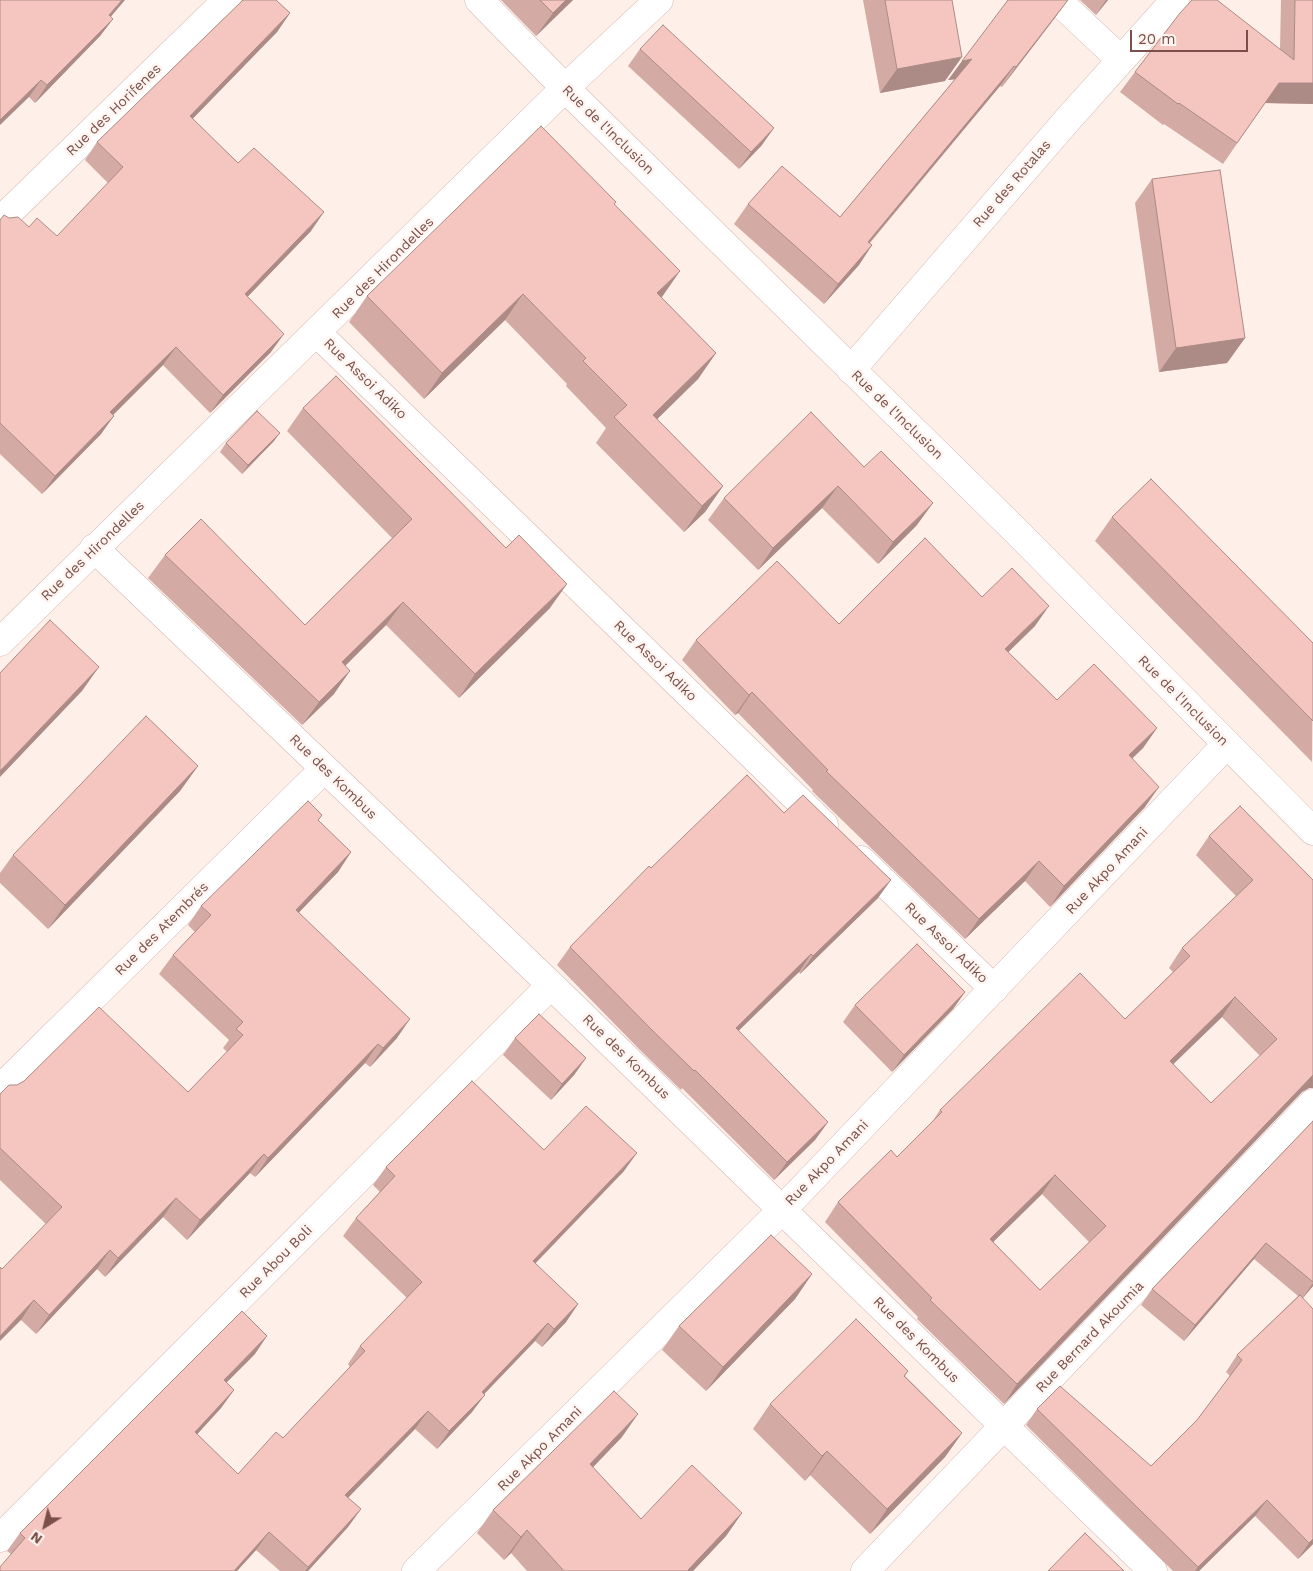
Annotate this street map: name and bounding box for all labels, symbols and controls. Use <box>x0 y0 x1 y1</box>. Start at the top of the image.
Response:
scale bar <box>1133 20 1250 52</box>
text: 20 m <box>1138 30 1176 48</box>
street label: Rue des Horifenes <box>63 60 165 160</box>
street label: Rue de l'Inclusion <box>559 82 657 178</box>
street label: Rue des Rotalas <box>969 137 1055 231</box>
street label: Rue des Hirondelles <box>329 214 437 322</box>
street label: Rue Assoi Adiko <box>320 335 410 423</box>
street label: Rue de l'Inclusion <box>848 367 946 463</box>
street label: Rue des Hirondelles <box>38 497 148 605</box>
street label: Rue Assoi Adiko <box>610 617 700 705</box>
street label: Rue de l'Inclusion <box>1134 652 1232 750</box>
street label: Rue des Kombus <box>286 731 380 823</box>
street label: Rue Akpo Amani <box>1062 824 1152 918</box>
street label: Rue des Atembrés <box>112 879 212 979</box>
street label: Rue Assoi Adiko <box>901 899 991 987</box>
street label: Rue des Kombus <box>579 1011 673 1103</box>
street label: Rue Akpo Amani <box>782 1117 872 1209</box>
street label: Rue Abou Boli <box>236 1222 316 1302</box>
street label: Rue Bernard Akoumia <box>1032 1278 1148 1396</box>
street label: Rue des Kombus <box>869 1293 963 1387</box>
street label: Rue Akpo Amani <box>494 1403 586 1495</box>
north arrow <box>20 1501 70 1551</box>
text: N <box>27 1529 45 1548</box>

